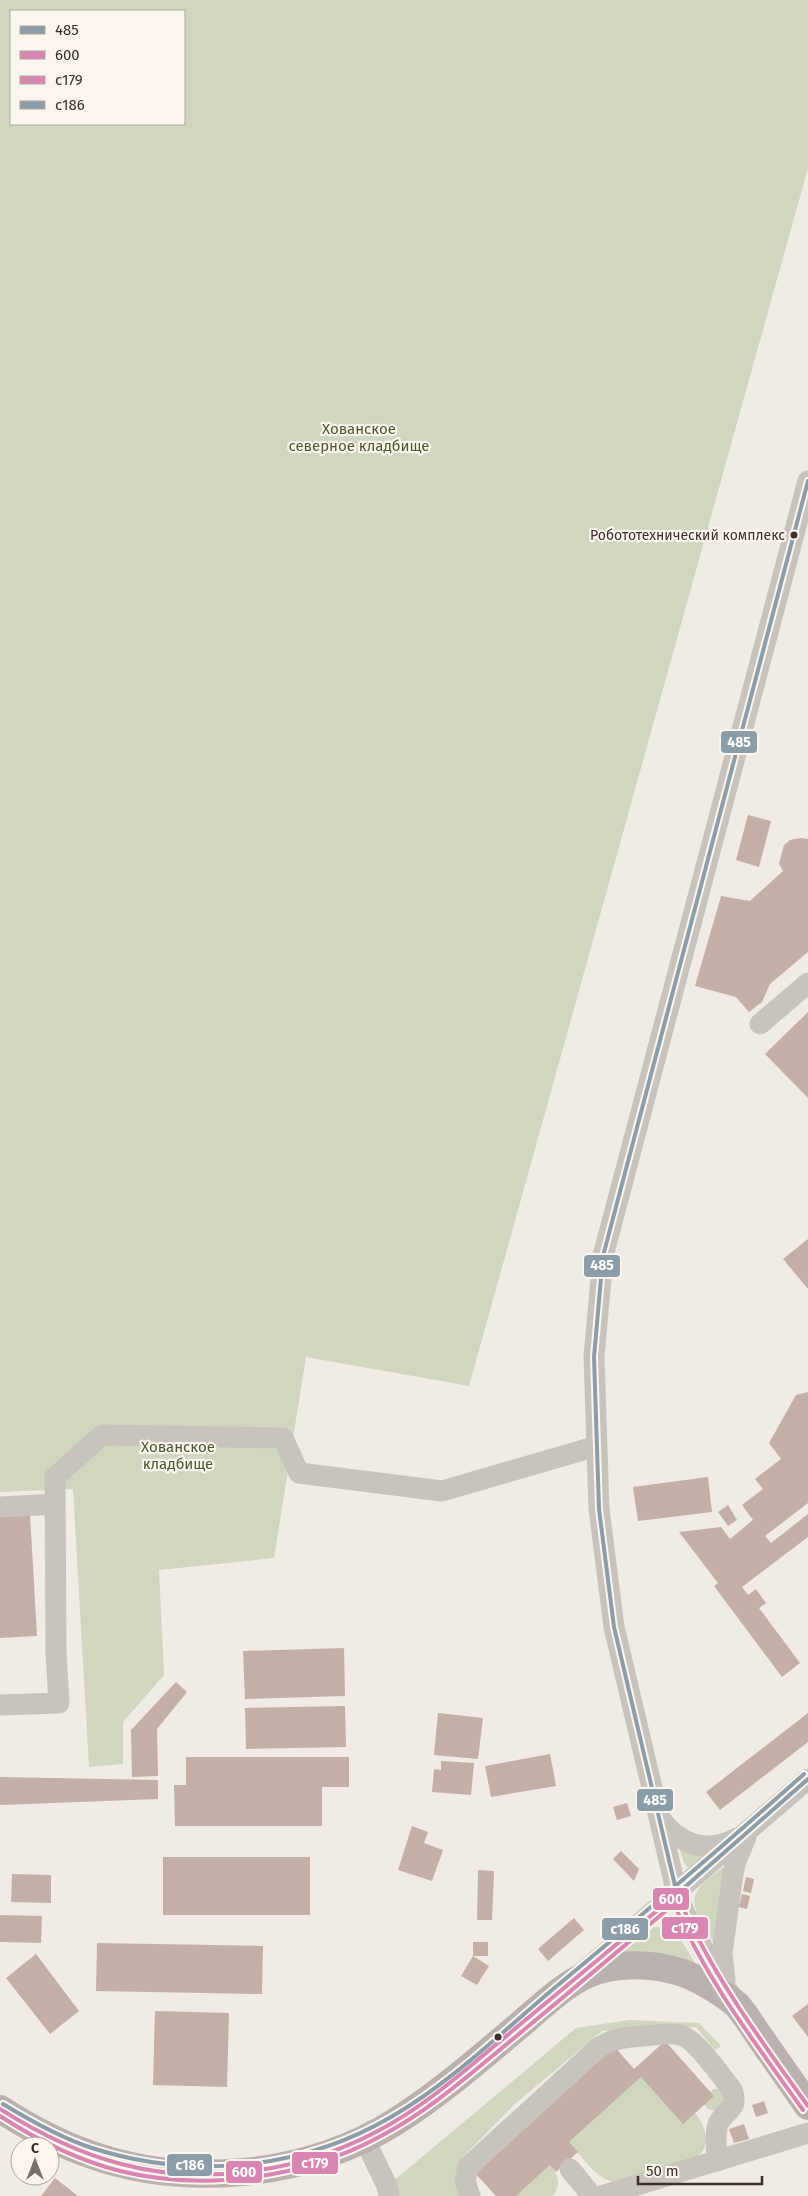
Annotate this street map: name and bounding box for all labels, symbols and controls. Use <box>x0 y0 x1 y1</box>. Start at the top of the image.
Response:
legend <box>10 10 185 125</box>
text: 485 <box>55 21 79 39</box>
text: 600 <box>55 46 80 64</box>
text: с179 <box>55 71 83 89</box>
text: с186 <box>55 96 85 114</box>
park label: Хованское северное кладбище <box>289 420 429 455</box>
place label: Робототехнический комплекс <box>590 527 785 544</box>
marker: Робототехнический комплекс <box>789 530 799 540</box>
line badge: 485 <box>720 730 758 754</box>
text: 485 <box>727 734 751 751</box>
line badge: 485 <box>583 1254 621 1278</box>
text: 485 <box>590 1257 614 1274</box>
park label: Хованское кладбище <box>141 1438 215 1473</box>
line badge: 485 <box>636 1788 674 1812</box>
text: 485 <box>643 1792 667 1809</box>
line badge: 600 <box>652 1887 690 1911</box>
text: 600 <box>659 1891 683 1908</box>
line badge: с179 <box>661 1916 709 1940</box>
line badge: с186 <box>601 1917 649 1941</box>
text: с179 <box>671 1920 699 1937</box>
text: с186 <box>610 1921 640 1938</box>
unlabelled marker <box>493 2032 503 2042</box>
north arrow <box>10 2136 60 2186</box>
text: С <box>31 2140 39 2157</box>
line badge: с179 <box>291 2151 339 2175</box>
line badge: с186 <box>166 2153 213 2177</box>
scale bar <box>638 2154 762 2186</box>
text: с179 <box>301 2155 329 2172</box>
text: с186 <box>175 2157 205 2174</box>
line badge: 600 <box>225 2160 263 2184</box>
text: 50 m <box>646 2162 679 2180</box>
text: 600 <box>232 2164 256 2181</box>

